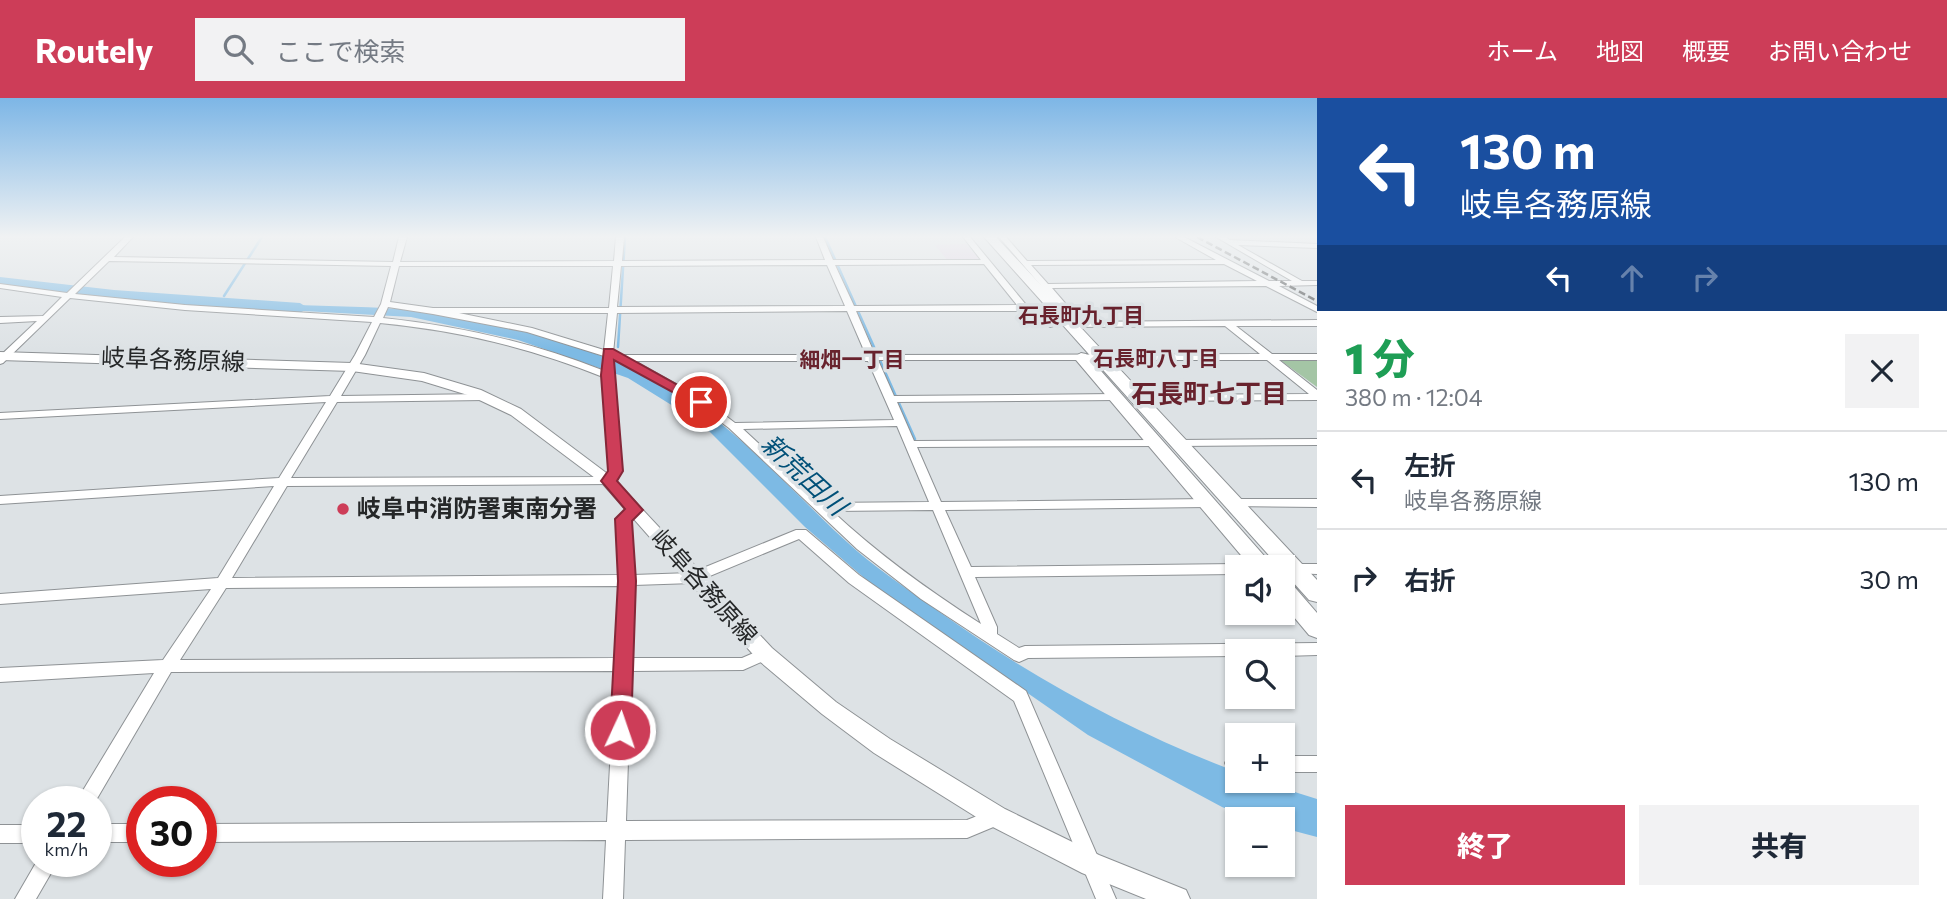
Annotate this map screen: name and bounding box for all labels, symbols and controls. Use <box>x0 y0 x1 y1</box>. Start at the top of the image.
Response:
search box <box>195 18 685 81</box>
text: Routely <box>35 29 153 70</box>
icon: search <box>219 30 257 68</box>
text: ここで検索 <box>275 35 406 66</box>
text: ホーム <box>1487 36 1558 65</box>
text: 地図 <box>1596 36 1644 65</box>
text: 概要 <box>1682 36 1730 65</box>
text: お問い合わせ <box>1768 36 1912 65</box>
text: 130 m <box>1460 119 1595 179</box>
icon: left <box>1345 126 1436 217</box>
text: 岐阜各務原線 <box>1460 183 1652 223</box>
icon: left <box>1540 259 1578 297</box>
icon: ahead <box>1613 259 1651 297</box>
icon: right <box>1686 259 1724 297</box>
district label: 石長町九丁目 <box>1018 302 1144 327</box>
text: 1 分 <box>1345 331 1415 383</box>
button: close <box>1845 334 1919 408</box>
street label: 岐阜各務原線 <box>101 341 246 376</box>
district label: 石長町八丁目 <box>1093 345 1219 370</box>
district label: 細畑一丁目 <box>800 346 905 371</box>
pin <box>671 372 731 432</box>
district label: 石長町七丁目 <box>1131 377 1287 408</box>
icon: arrive <box>682 383 720 421</box>
text: 380 m · 12:04 <box>1345 383 1483 411</box>
water label: 新荒田川 <box>756 427 856 523</box>
text: 左折 <box>1404 449 1456 480</box>
icon: left <box>1345 461 1383 499</box>
text: 130 m <box>1848 465 1919 496</box>
text: 岐阜各務原線 <box>1404 486 1542 514</box>
place label: 岐阜中消防署東南分署 <box>357 493 597 522</box>
marker: 岐阜中消防署東南分署 <box>335 501 351 517</box>
street label: 岐阜各務原線 <box>646 523 764 649</box>
map controls <box>1225 555 1295 877</box>
button: sound <box>1225 555 1295 625</box>
icon: right <box>1345 559 1383 597</box>
text: 30 m <box>1860 563 1919 594</box>
text: 右折 <box>1404 564 1456 595</box>
button: search <box>1225 639 1295 709</box>
position arrow <box>583 693 657 767</box>
button: + <box>1225 723 1295 793</box>
speed limit sign: 30 <box>126 786 217 877</box>
text: 22 <box>47 801 86 844</box>
button: 終了 <box>1345 805 1625 885</box>
button: 共有 <box>1639 805 1919 885</box>
button: − <box>1225 807 1295 877</box>
text: km/h <box>45 838 88 860</box>

